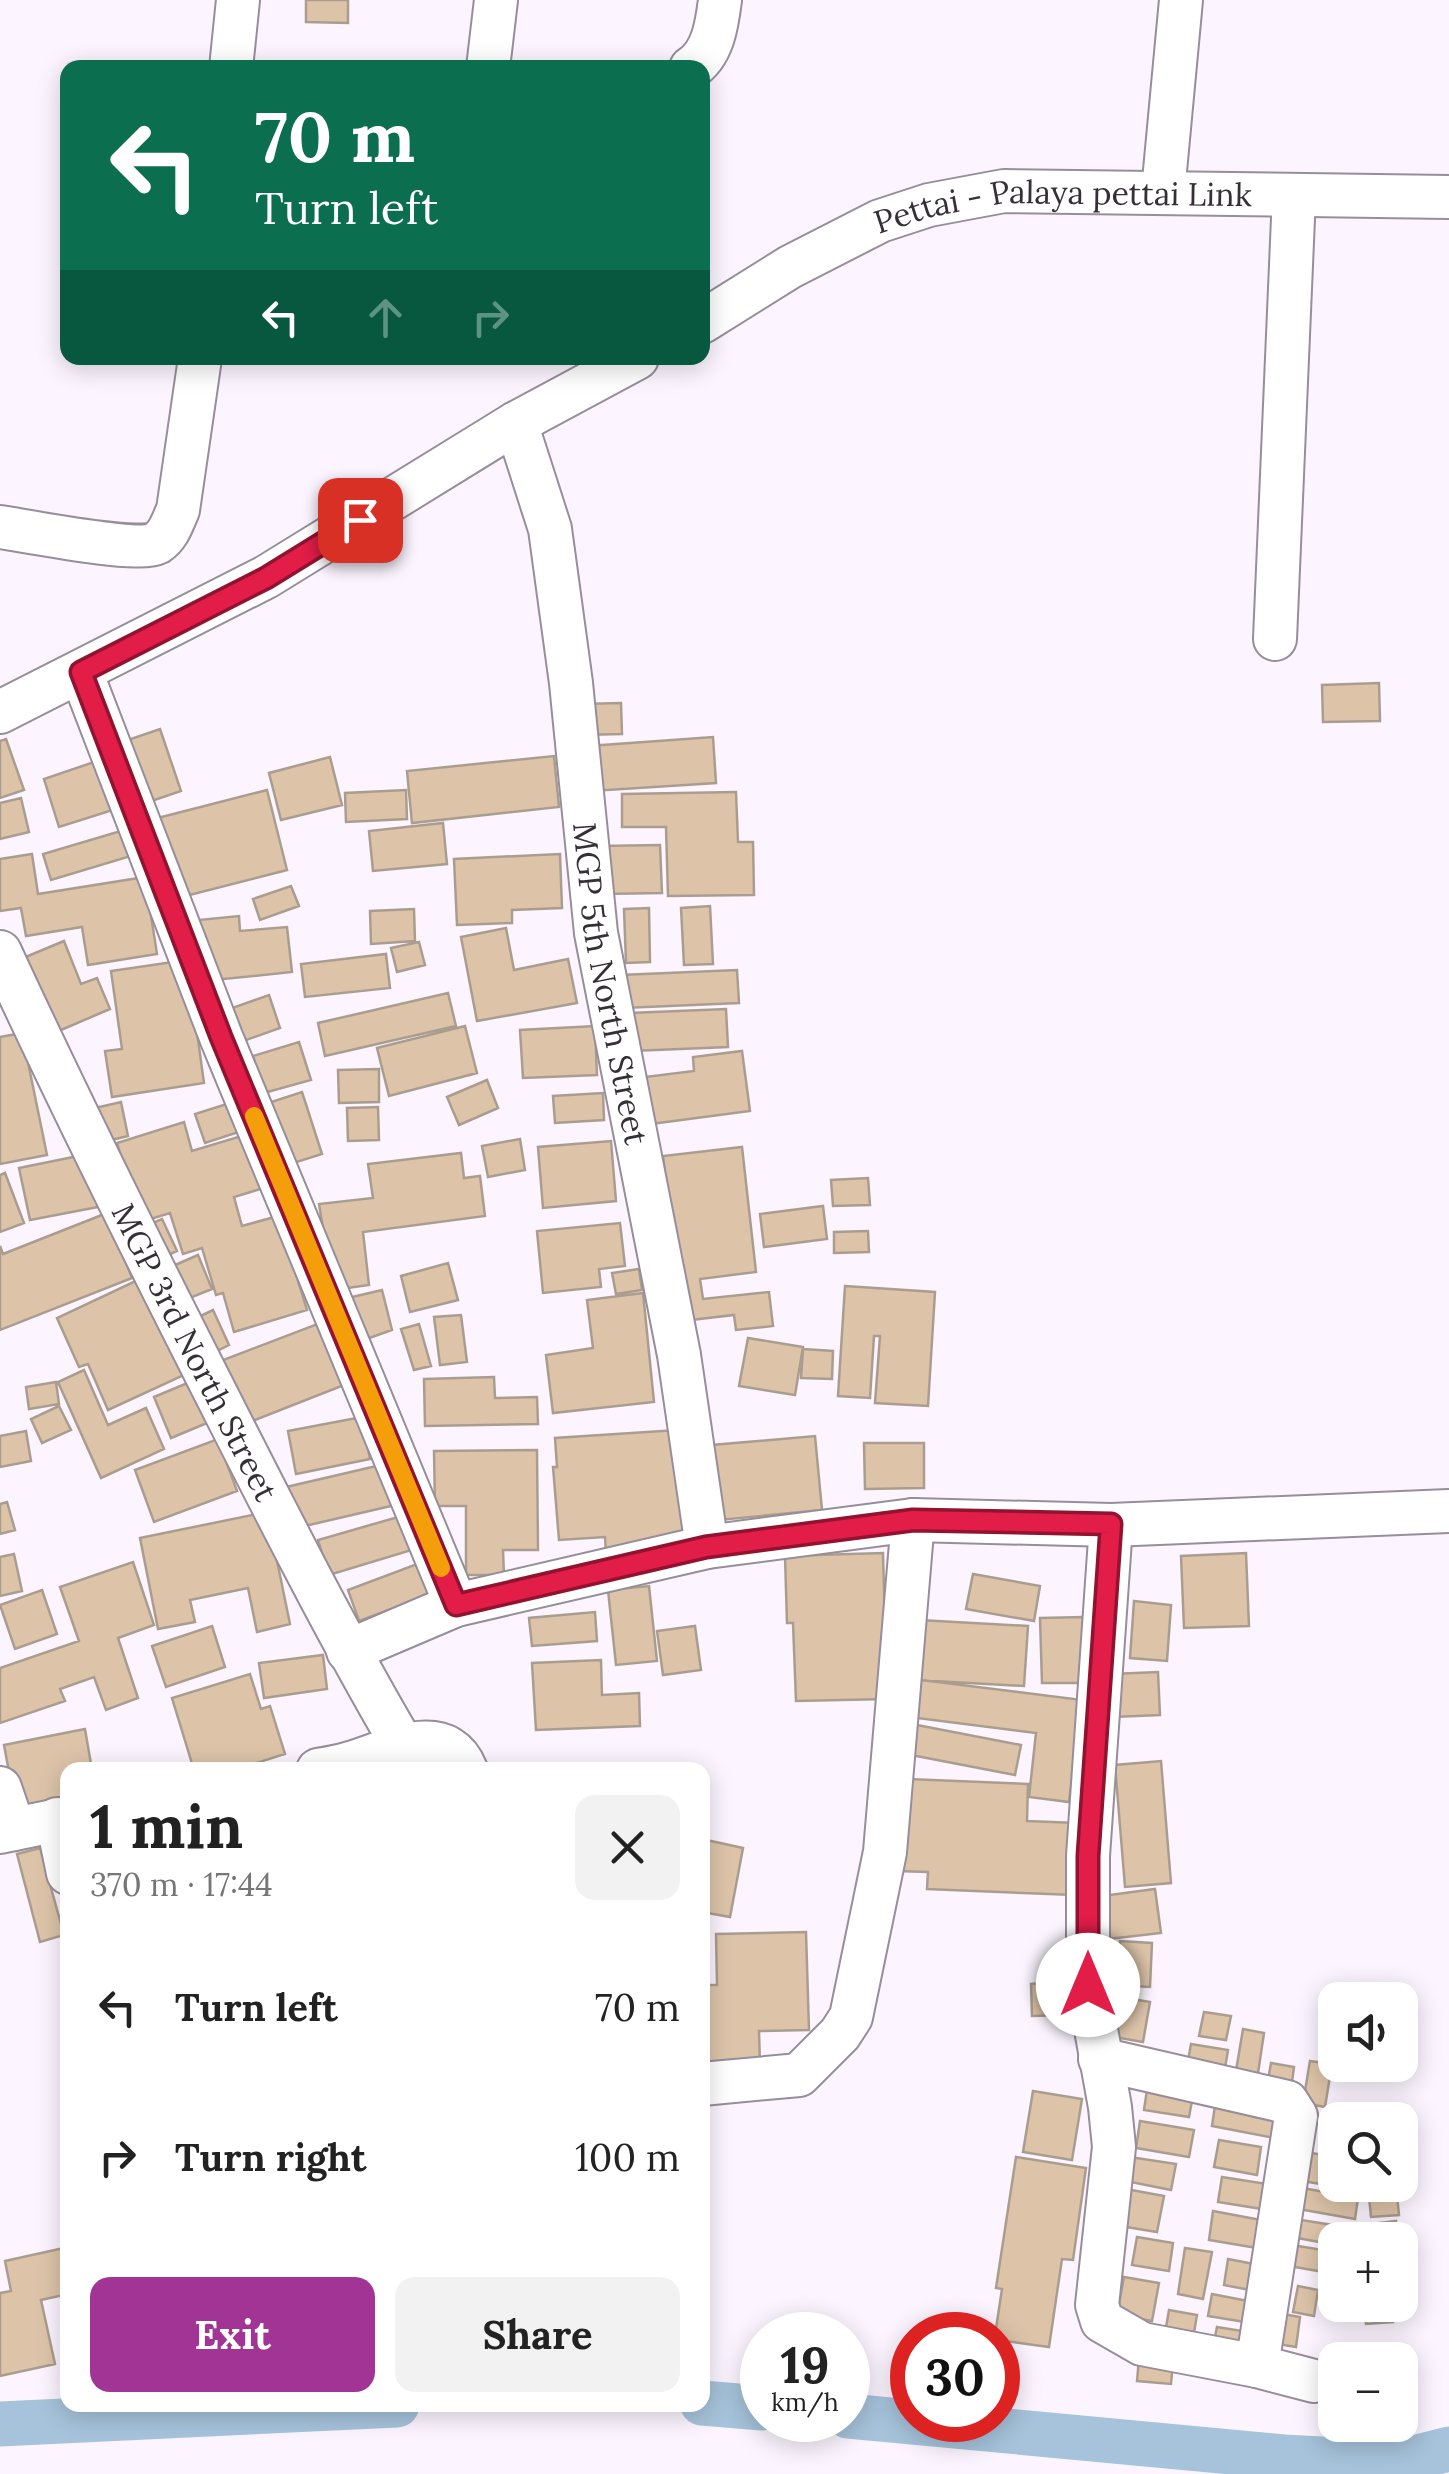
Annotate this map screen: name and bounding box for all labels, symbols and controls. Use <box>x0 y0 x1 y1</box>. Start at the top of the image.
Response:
text: 70 m <box>255 92 415 181</box>
icon: left <box>90 100 220 230</box>
street label: Pettai - Palaya pettai Link <box>868 170 1252 242</box>
text: Turn left <box>255 179 438 236</box>
icon: left <box>253 290 308 345</box>
icon: ahead <box>358 290 413 345</box>
icon: right <box>463 290 518 345</box>
pin <box>318 478 403 563</box>
icon: arrive <box>333 493 388 548</box>
street label: MGP 5th North Street <box>565 820 658 1149</box>
street label: MGP 3rd North Street <box>103 1196 288 1508</box>
text: 1 min <box>90 1788 243 1864</box>
button: close <box>575 1795 680 1900</box>
text: 370 m · 17:44 <box>90 1864 273 1905</box>
position arrow <box>1036 1933 1140 2037</box>
icon: left <box>90 1980 145 2035</box>
map controls <box>1318 1982 1418 2442</box>
button: sound <box>1318 1982 1418 2082</box>
text: Turn left <box>175 1983 338 2031</box>
text: 70 m <box>595 1983 680 2031</box>
button: search <box>1318 2102 1418 2202</box>
icon: right <box>90 2130 145 2185</box>
text: Turn right <box>175 2133 366 2181</box>
text: 100 m <box>575 2133 680 2181</box>
button: + <box>1318 2222 1418 2322</box>
button: Exit <box>90 2277 375 2392</box>
button: Share <box>395 2277 680 2392</box>
speed limit sign: 30 <box>890 2312 1020 2442</box>
text: 19 <box>780 2333 830 2397</box>
button: − <box>1318 2342 1418 2442</box>
text: km/h <box>771 2386 839 2418</box>

